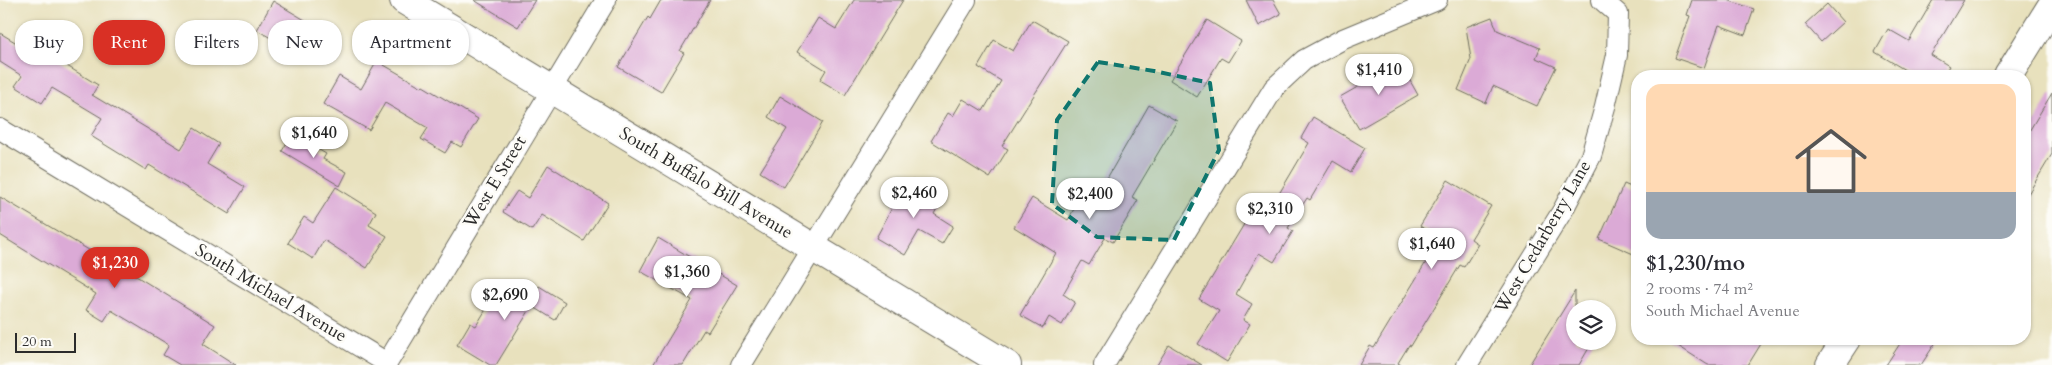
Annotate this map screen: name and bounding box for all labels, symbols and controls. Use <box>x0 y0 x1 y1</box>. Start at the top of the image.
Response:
chip: Buy <box>15 20 83 65</box>
chip: Rent <box>93 20 165 65</box>
chip: Filters <box>175 20 258 65</box>
chip: New <box>268 20 342 65</box>
chip: Apartment <box>352 20 469 65</box>
pin: $1,410 <box>1338 54 1420 96</box>
text: $1,410 <box>1356 59 1402 81</box>
pin: $1,640 <box>273 116 355 159</box>
icon: home <box>1786 116 1876 206</box>
street label: South Buffalo Bill Avenue <box>614 121 798 245</box>
text: $1,640 <box>291 122 337 144</box>
street label: West E Street <box>457 131 533 234</box>
street label: West Cedarberry Lane <box>1488 156 1597 319</box>
pin: $2,460 <box>873 176 955 219</box>
pin: $2,400 <box>1049 178 1131 220</box>
text: $2,460 <box>891 182 937 204</box>
text: $2,400 <box>1067 183 1113 205</box>
pin: $2,310 <box>1229 192 1311 235</box>
text: $2,310 <box>1247 198 1293 220</box>
pin: $1,640 <box>1391 228 1473 270</box>
text: $1,640 <box>1409 233 1455 255</box>
street label: South Michael Avenue <box>190 238 352 348</box>
pin: $1,230 <box>74 246 156 289</box>
text: $1,230/mo <box>1646 249 1745 278</box>
text: $1,230 <box>92 252 138 274</box>
pin: $1,360 <box>646 256 728 298</box>
text: $1,360 <box>664 261 710 283</box>
pin: $2,690 <box>464 278 546 321</box>
text: 2 rooms · 74 m² <box>1646 278 1753 300</box>
text: $2,690 <box>482 284 528 306</box>
map controls <box>1566 300 1616 350</box>
button: layers <box>1566 300 1616 350</box>
text: South Michael Avenue <box>1646 300 1800 322</box>
scale bar <box>15 330 76 353</box>
text: 20 m <box>22 332 52 351</box>

